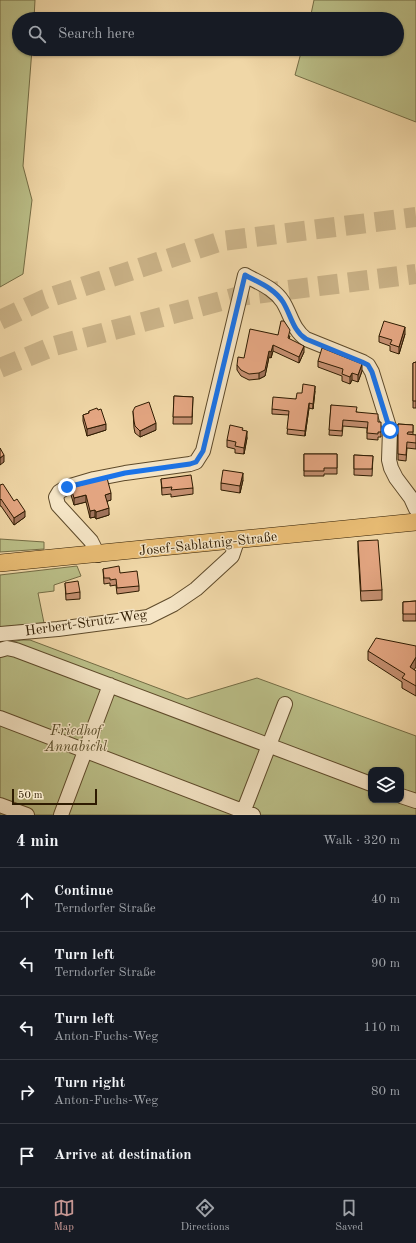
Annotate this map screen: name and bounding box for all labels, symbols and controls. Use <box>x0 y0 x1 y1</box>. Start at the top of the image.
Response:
search box <box>12 12 404 56</box>
icon: search <box>26 23 48 45</box>
text: Search here <box>58 27 135 42</box>
route start <box>381 421 399 439</box>
route end <box>58 478 76 496</box>
street label: Josef-Sablatnig-Straße <box>138 530 278 558</box>
street label: Herbert-Strutz-Weg <box>24 607 148 639</box>
park label: Friedhof Annabichl <box>44 724 107 754</box>
map controls <box>368 767 404 803</box>
button: layers <box>368 767 404 803</box>
scale bar <box>12 787 97 806</box>
text: 50 m <box>18 790 43 801</box>
text: 4 min <box>16 833 59 850</box>
text: Walk · 320 m <box>323 834 400 847</box>
text: Continue <box>54 884 113 899</box>
icon: ahead <box>16 889 38 911</box>
text: 40 m <box>371 893 400 906</box>
text: Terndorfer Straße <box>54 902 156 915</box>
text: Turn left <box>54 948 114 963</box>
icon: left <box>16 953 38 975</box>
text: 90 m <box>371 957 400 970</box>
text: Terndorfer Straße <box>54 966 156 979</box>
text: Turn left <box>54 1012 114 1027</box>
icon: left <box>16 1017 38 1039</box>
text: 110 m <box>363 1021 400 1034</box>
text: Anton-Fuchs-Weg <box>54 1030 158 1043</box>
text: Turn right <box>54 1076 125 1091</box>
icon: right <box>16 1081 38 1103</box>
text: 80 m <box>371 1085 400 1098</box>
text: Anton-Fuchs-Weg <box>54 1094 158 1107</box>
icon: arrive <box>16 1145 38 1167</box>
text: Arrive at destination <box>54 1148 192 1163</box>
tab: Map <box>53 1197 75 1235</box>
tab: Directions <box>181 1197 229 1235</box>
tab: Saved <box>335 1197 363 1235</box>

